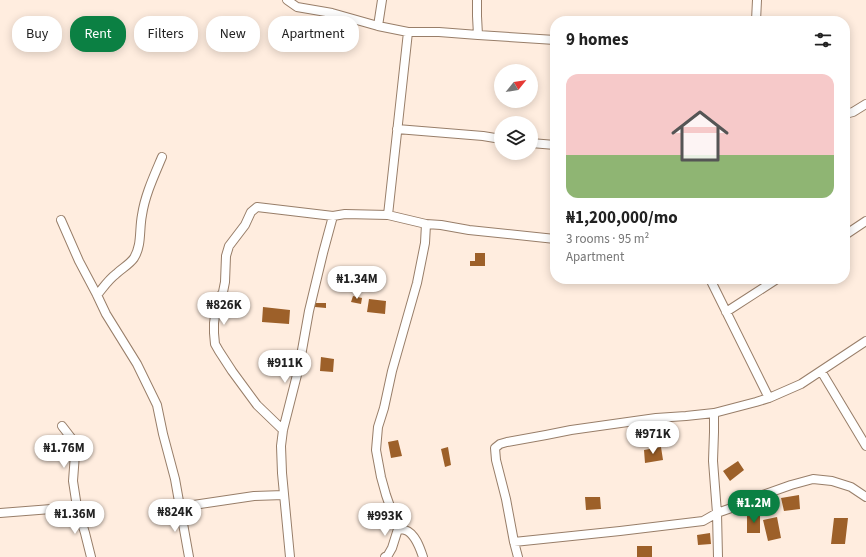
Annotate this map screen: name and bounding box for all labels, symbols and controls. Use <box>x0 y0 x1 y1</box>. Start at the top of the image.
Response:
chip: Buy <box>12 16 62 52</box>
chip: Rent <box>70 16 126 52</box>
chip: Filters <box>134 16 198 52</box>
chip: New <box>206 16 260 52</box>
chip: Apartment <box>268 16 359 52</box>
text: 9 homes <box>566 28 628 52</box>
icon: filters <box>812 29 834 51</box>
north arrow <box>494 64 538 108</box>
map controls <box>494 64 538 160</box>
icon: home <box>664 100 736 172</box>
button: layers <box>494 116 538 160</box>
text: ₦1,200,000/mo <box>566 206 678 230</box>
text: 3 rooms · 95 m² <box>566 230 649 248</box>
text: Apartment <box>566 248 624 266</box>
pin: ₦1.34M <box>324 266 390 300</box>
text: ₦1.34M <box>336 270 378 288</box>
pin: ₦826K <box>196 292 252 326</box>
text: ₦826K <box>206 296 242 314</box>
pin: ₦911K <box>257 350 313 384</box>
text: ₦911K <box>267 354 303 372</box>
pin: ₦971K <box>625 421 681 455</box>
text: ₦971K <box>635 425 671 443</box>
pin: ₦1.76M <box>31 435 97 469</box>
text: ₦1.76M <box>43 439 85 457</box>
pin: ₦1.2M <box>726 490 782 524</box>
text: ₦1.2M <box>737 494 771 512</box>
pin: ₦824K <box>147 499 203 533</box>
pin: ₦1.36M <box>42 501 108 535</box>
text: ₦824K <box>157 503 193 521</box>
pin: ₦993K <box>357 503 413 537</box>
text: ₦1.36M <box>54 505 96 523</box>
text: ₦993K <box>367 507 403 525</box>

